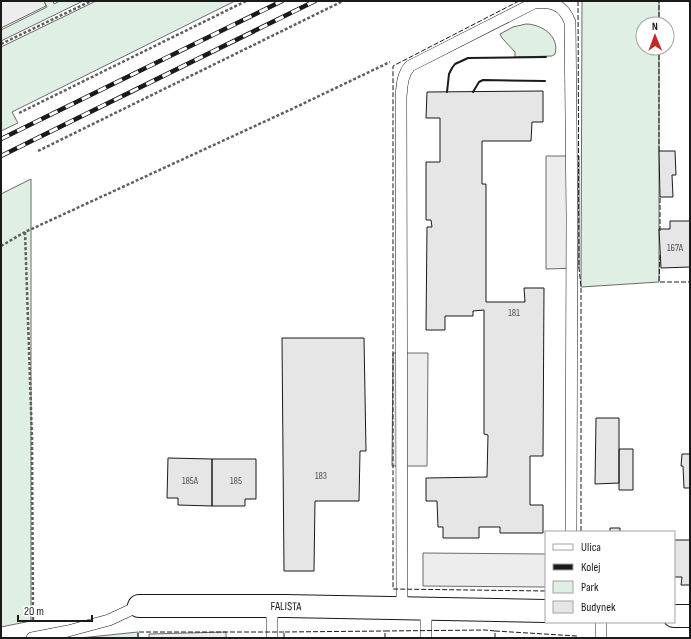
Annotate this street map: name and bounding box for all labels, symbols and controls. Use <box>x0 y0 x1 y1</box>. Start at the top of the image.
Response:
north arrow <box>635 16 675 56</box>
text: N <box>652 20 658 33</box>
house number: 167A <box>667 242 684 254</box>
house number: 181 <box>508 307 520 319</box>
house number: 183 <box>315 470 327 482</box>
house number: 185A <box>182 475 199 487</box>
house number: 185 <box>230 475 242 487</box>
legend <box>545 531 675 623</box>
text: Ulica <box>581 540 601 555</box>
text: Kolej <box>581 560 600 575</box>
text: Park <box>581 580 599 595</box>
scale bar <box>18 597 92 623</box>
street label: FALISTA <box>270 598 303 614</box>
text: Budynek <box>581 600 616 615</box>
text: 20 m <box>24 604 44 619</box>

